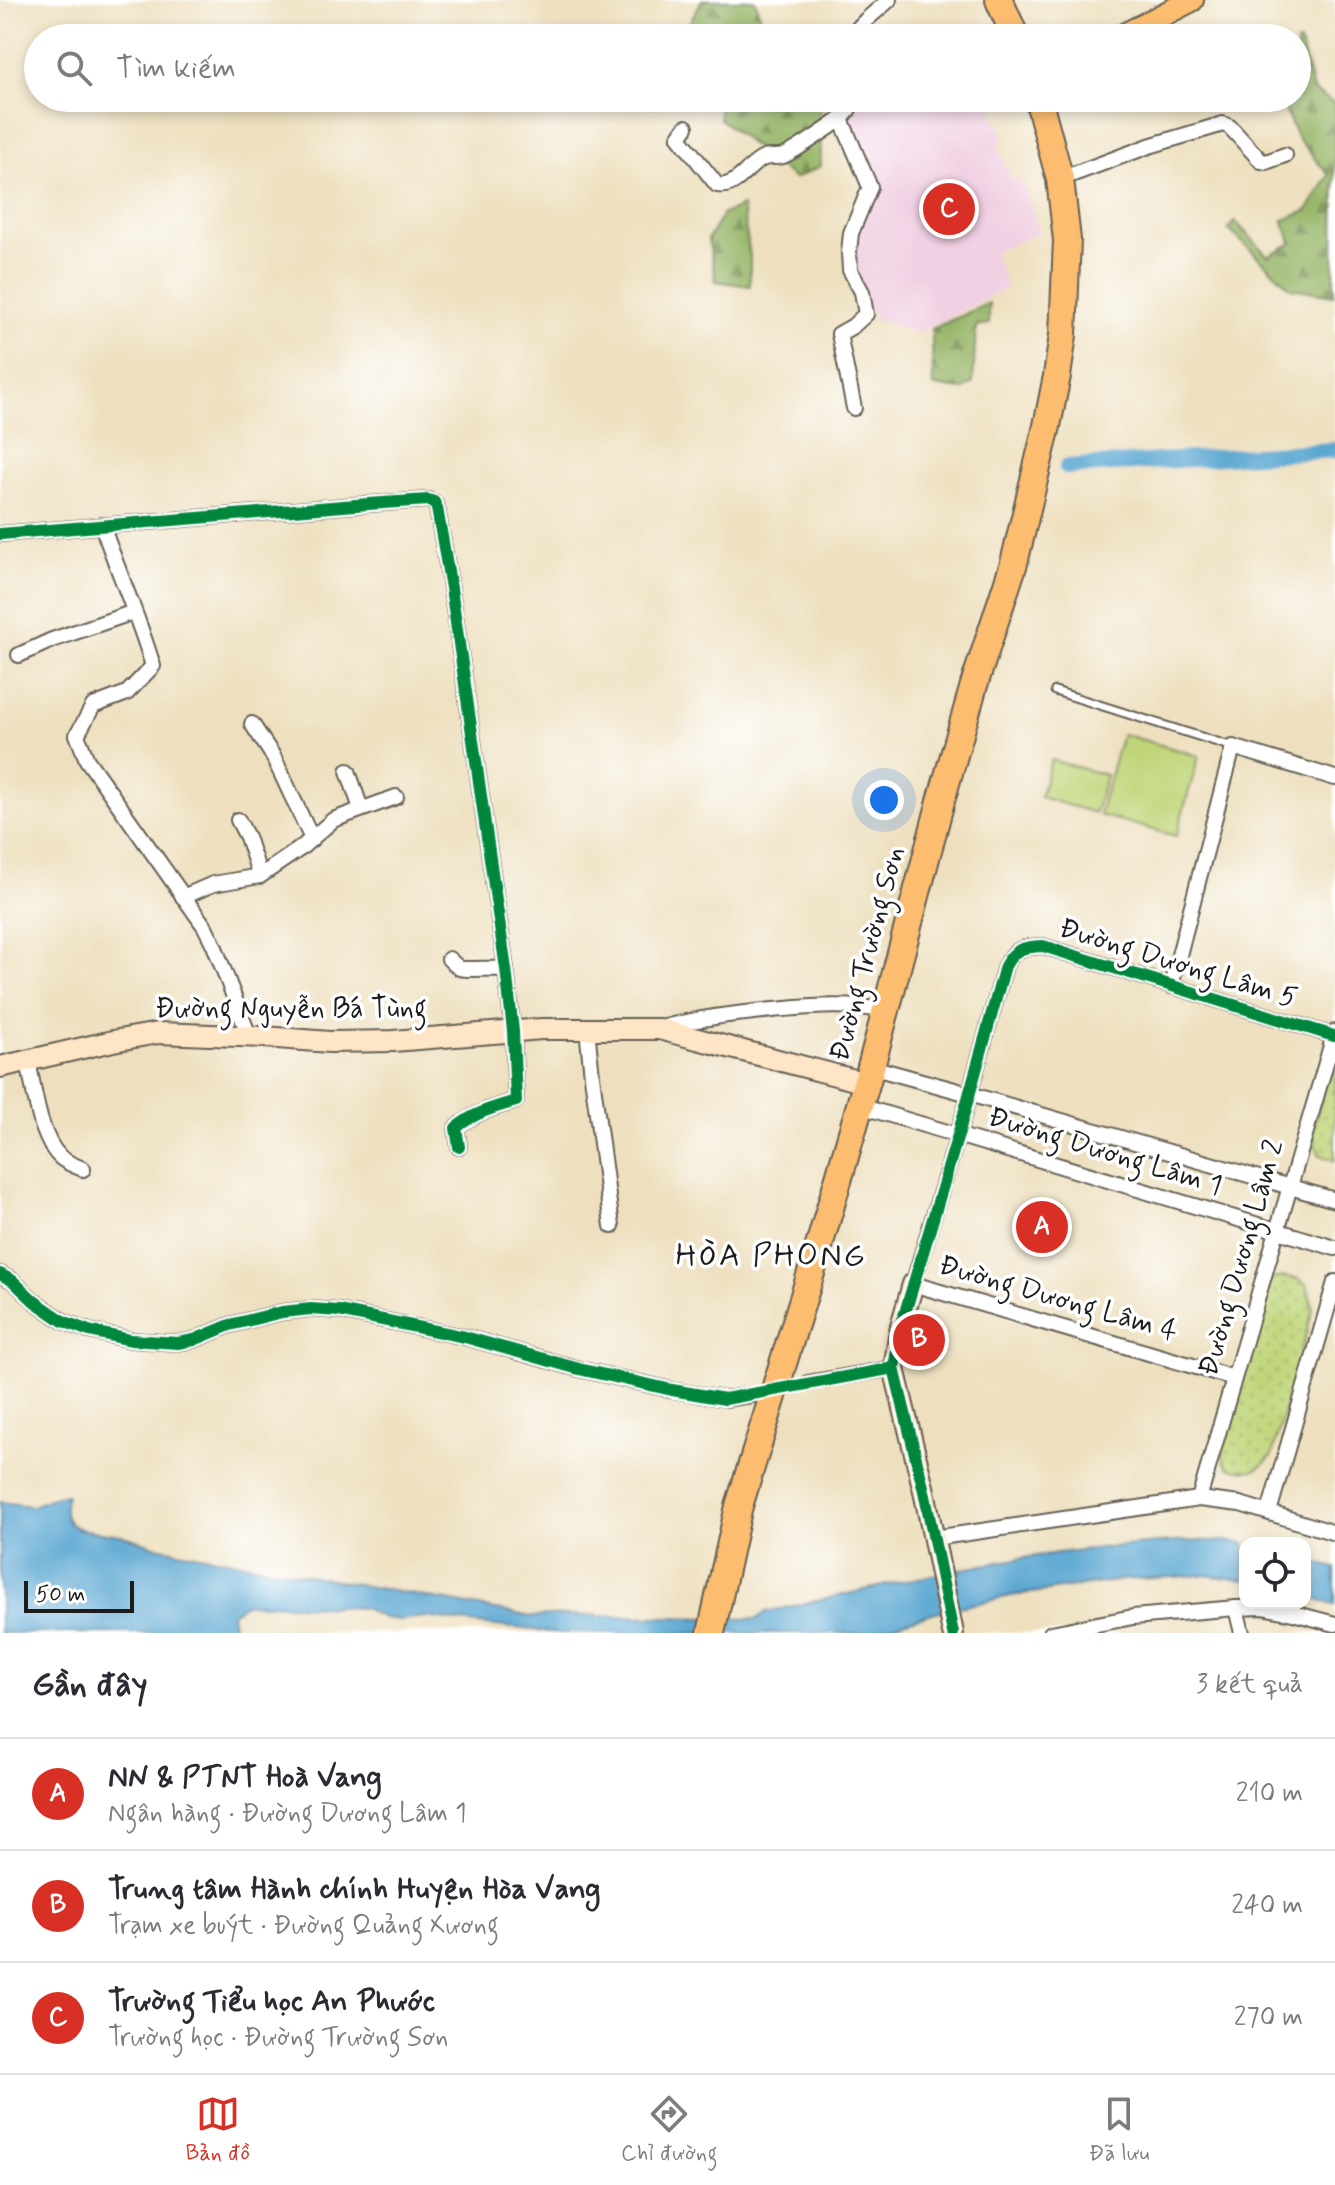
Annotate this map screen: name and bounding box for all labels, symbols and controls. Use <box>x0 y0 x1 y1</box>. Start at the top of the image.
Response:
search box <box>24 24 1311 112</box>
icon: search <box>52 46 96 90</box>
text: Tìm kiếm <box>116 49 236 88</box>
pin: C <box>923 179 975 239</box>
your location <box>864 780 904 820</box>
street label: Đường Trường Sơn <box>822 843 917 1066</box>
street label: Đường Dương Lâm 5 <box>1054 910 1301 1021</box>
street label: Đường Nguyễn Bá Tùng <box>155 991 427 1031</box>
street label: Đường Dương Lâm 1 <box>983 1099 1226 1208</box>
street label: Đường Dương Lâm 2 <box>1191 1135 1296 1381</box>
pin: A <box>1016 1197 1068 1257</box>
district label: HÒA PHONG <box>675 1235 867 1277</box>
street label: Đường Dương Lâm 4 <box>934 1247 1181 1354</box>
pin: B <box>893 1310 945 1370</box>
map controls <box>1239 1537 1311 1609</box>
button: locate <box>1239 1537 1311 1609</box>
scale bar <box>24 1577 134 1613</box>
text: 50 m <box>36 1581 85 1609</box>
text: Gần đây <box>32 1663 148 1708</box>
text: 3 kết quả <box>1196 1668 1303 1702</box>
text: NN & PTNT Hoà Vang <box>108 1758 382 1797</box>
text: A <box>49 1777 67 1811</box>
text: 210 m <box>1236 1777 1303 1811</box>
text: Ngân hàng · Đường Dương Lâm 1 <box>108 1797 467 1831</box>
text: Trung tâm Hành chính Huyện Hòa Vang <box>108 1870 600 1909</box>
text: B <box>50 1889 66 1923</box>
text: 240 m <box>1231 1889 1303 1923</box>
text: Trạm xe buýt · Đường Quảng Xương <box>108 1909 499 1943</box>
text: Trường Tiểu học An Phước <box>108 1982 435 2021</box>
text: C <box>49 2001 67 2035</box>
text: 270 m <box>1234 2001 1303 2035</box>
text: Trường học · Đường Trường Sơn <box>108 2021 448 2055</box>
tab: Bản đồ <box>186 2092 250 2168</box>
tab: Chỉ đường <box>621 2092 717 2168</box>
tab: Đã lưu <box>1089 2092 1149 2168</box>

